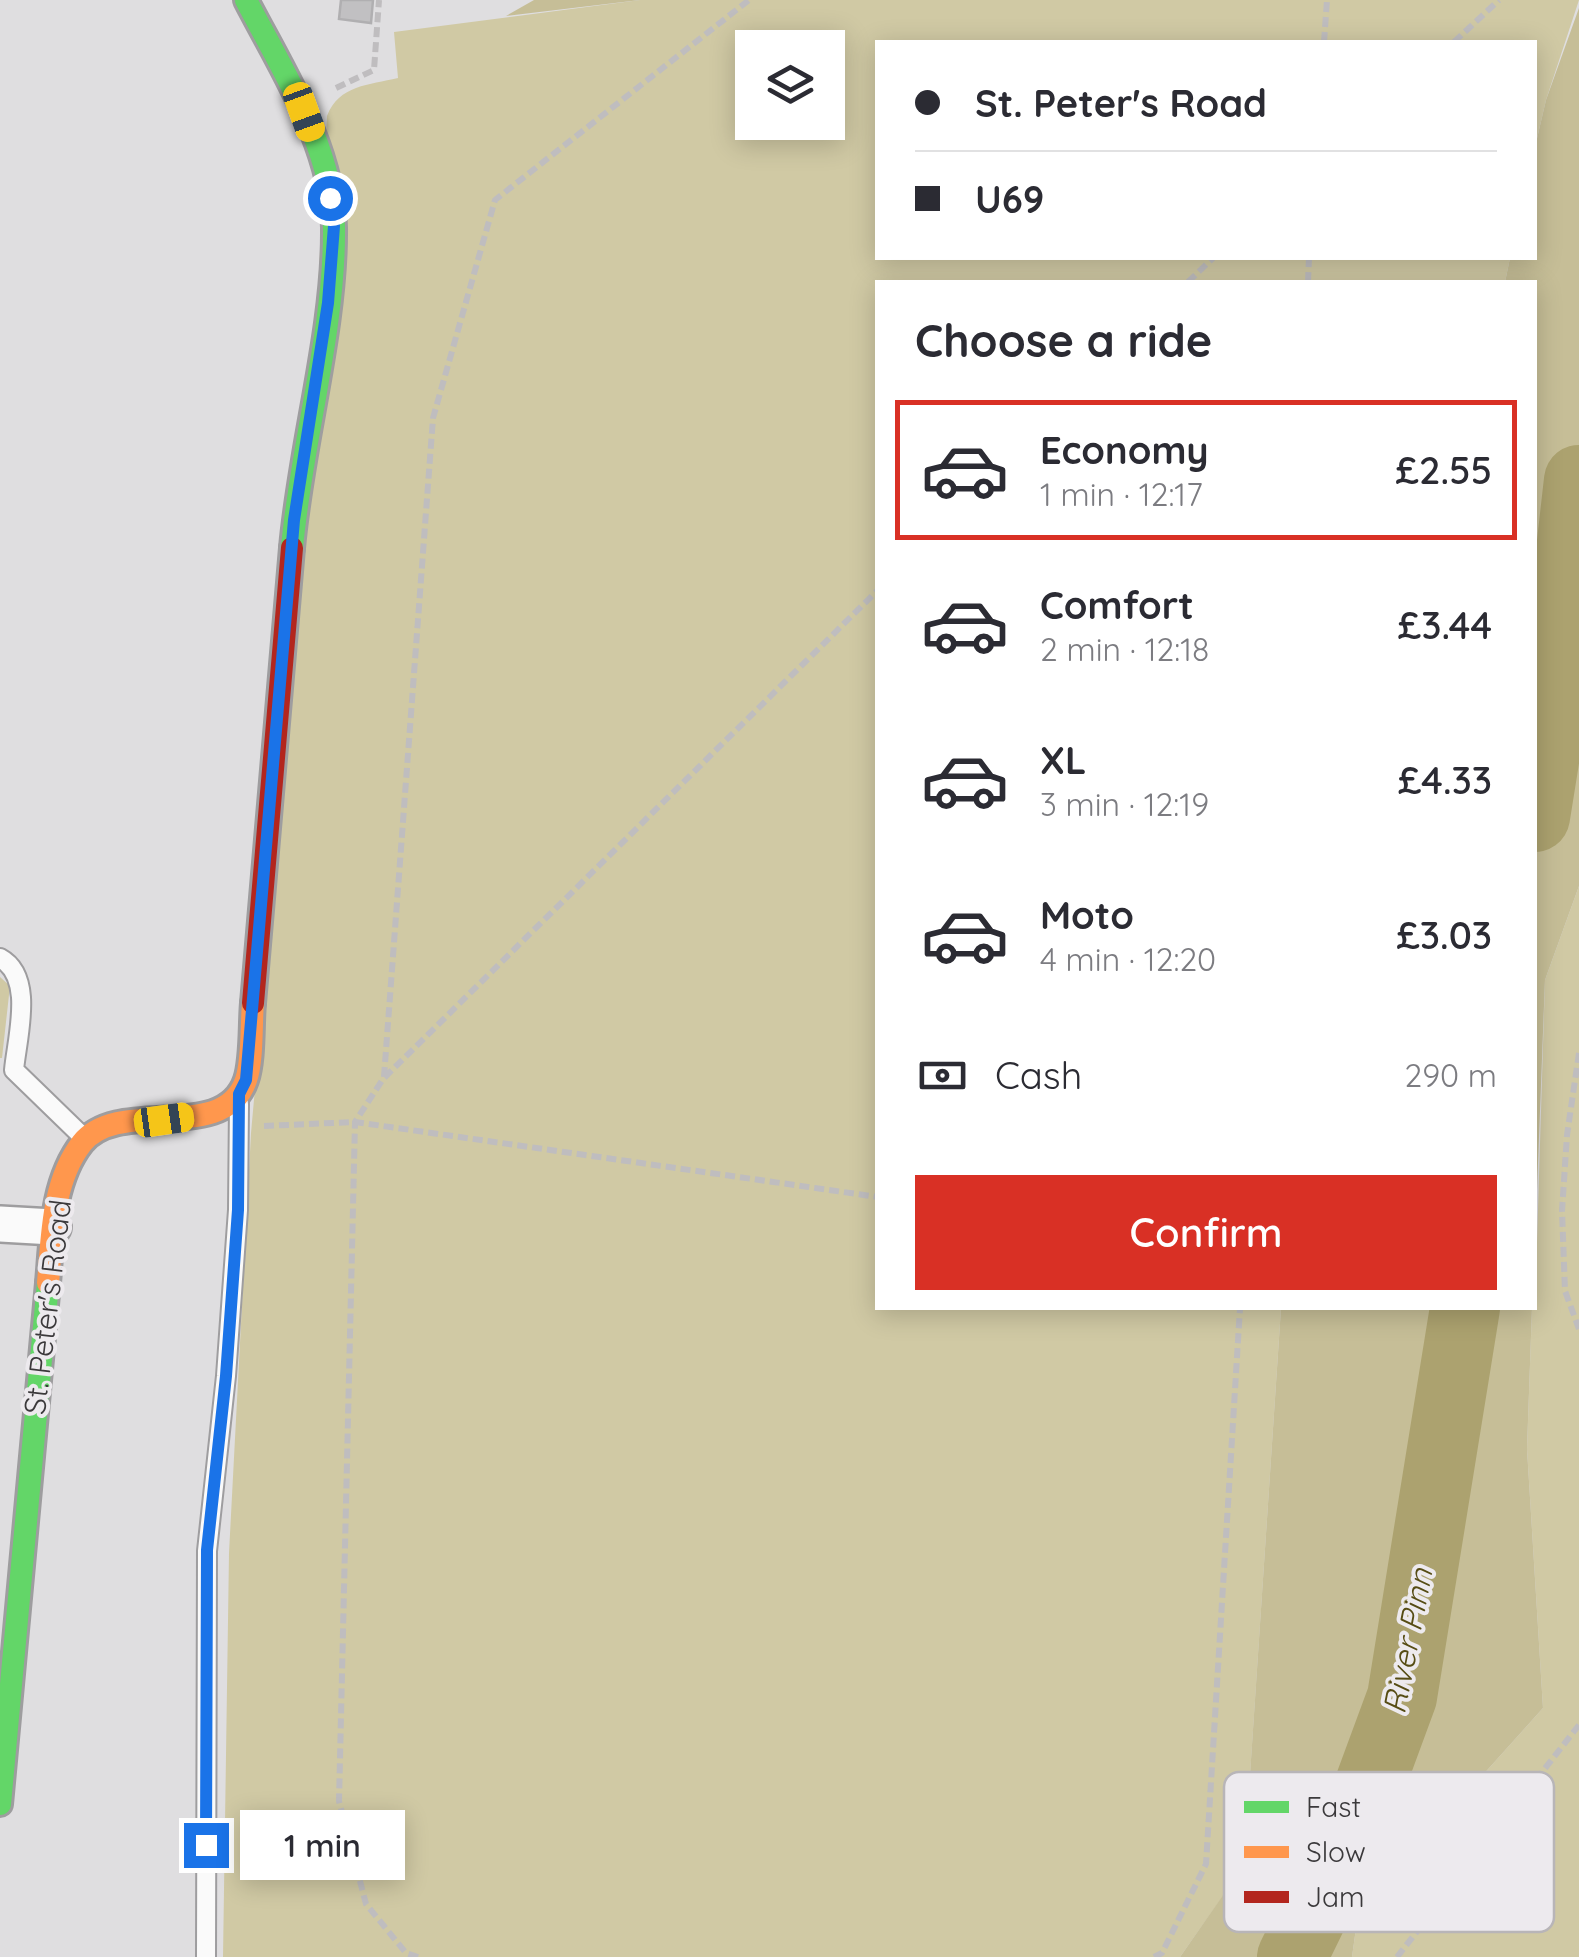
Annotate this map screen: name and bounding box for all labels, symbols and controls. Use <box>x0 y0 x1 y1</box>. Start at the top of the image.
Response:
map controls <box>735 30 845 140</box>
button: layers <box>735 30 845 140</box>
car <box>280 79 328 145</box>
text: St. Peter's Road <box>975 79 1267 127</box>
text: U69 <box>975 175 1044 223</box>
route start <box>308 176 353 221</box>
text: Choose a ride <box>915 312 1212 368</box>
icon: car <box>920 425 1010 515</box>
text: Economy <box>1040 426 1209 474</box>
text: £2.55 <box>1395 446 1492 494</box>
text: 1 min · 12:17 <box>1040 474 1203 514</box>
icon: car <box>920 580 1010 670</box>
text: Comfort <box>1040 581 1194 629</box>
text: £3.44 <box>1398 601 1492 649</box>
text: 2 min · 12:18 <box>1040 629 1209 669</box>
icon: car <box>920 735 1010 825</box>
text: XL <box>1040 736 1086 784</box>
text: £4.33 <box>1398 756 1492 804</box>
text: 3 min · 12:19 <box>1040 784 1209 824</box>
icon: car <box>920 890 1010 980</box>
text: Moto <box>1040 891 1134 939</box>
text: £3.03 <box>1396 911 1492 959</box>
text: 4 min · 12:20 <box>1040 939 1216 979</box>
icon: cash <box>915 1048 970 1103</box>
text: Cash <box>995 1051 1082 1099</box>
text: 290 m <box>1404 1055 1497 1095</box>
car <box>132 1101 196 1139</box>
button: Confirm <box>915 1175 1497 1290</box>
street label: St. Peter's Road <box>15 1197 79 1416</box>
water label: River Pinn <box>1373 1563 1441 1717</box>
legend <box>1224 1772 1554 1932</box>
text: Fast <box>1306 1789 1361 1824</box>
callout: 1 min <box>241 1810 406 1880</box>
route end <box>184 1823 229 1868</box>
text: 1 min <box>284 1825 361 1865</box>
text: Slow <box>1306 1834 1366 1869</box>
text: Jam <box>1306 1879 1365 1914</box>

